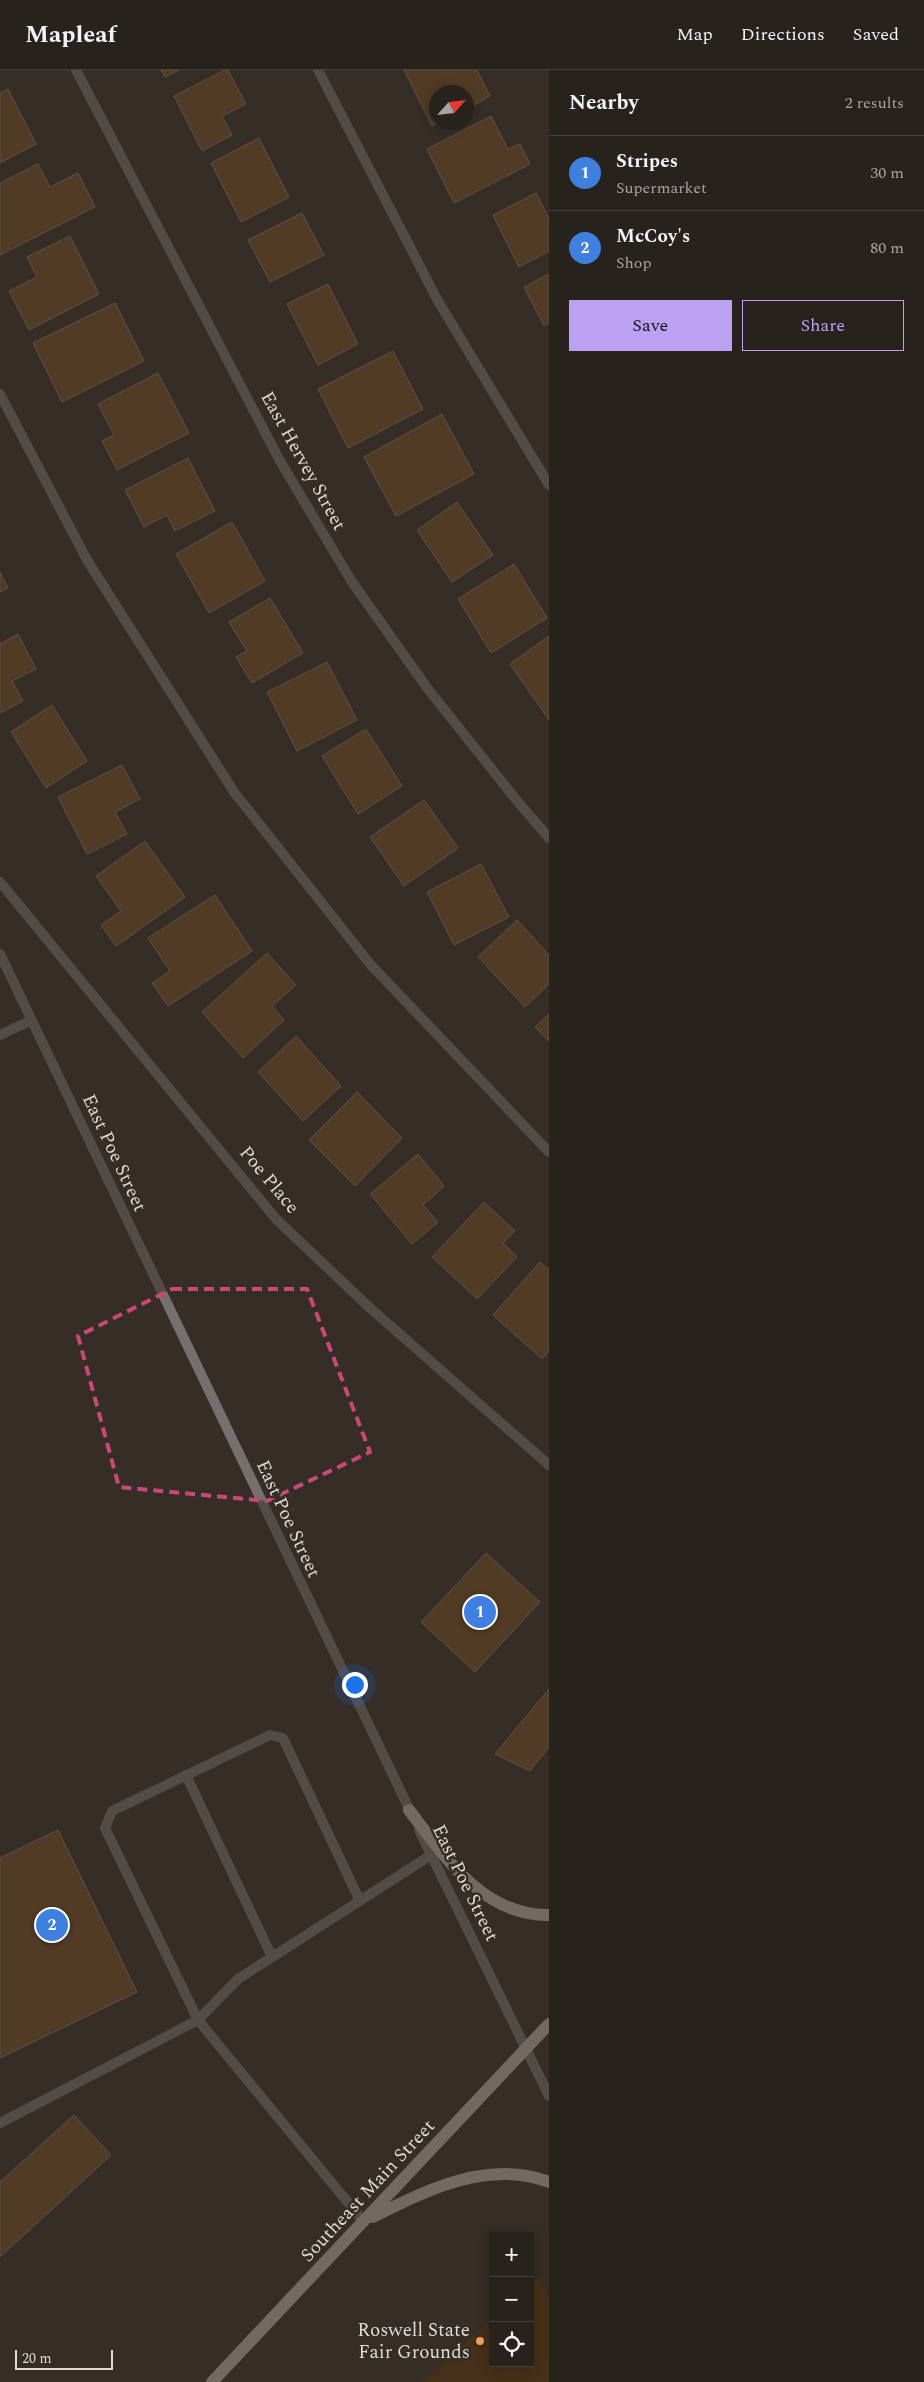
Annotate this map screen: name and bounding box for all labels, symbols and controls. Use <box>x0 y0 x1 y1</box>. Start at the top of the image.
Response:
text: Mapleaf <box>25 17 116 53</box>
text: Map <box>677 21 713 48</box>
text: Directions <box>741 21 825 48</box>
text: Saved <box>853 21 899 48</box>
north arrow <box>429 85 474 130</box>
text: Nearby <box>569 87 639 119</box>
text: 2 results <box>845 91 904 115</box>
text: Stripes <box>616 147 678 176</box>
text: 1 <box>581 161 589 185</box>
text: 30 m <box>870 161 904 185</box>
text: Supermarket <box>616 176 707 200</box>
text: McCoy's <box>616 222 690 251</box>
text: 2 <box>581 236 589 260</box>
text: 80 m <box>870 236 904 260</box>
text: Shop <box>616 251 652 275</box>
button: Save <box>569 300 732 351</box>
button: Share <box>742 300 904 351</box>
street label: East Hervey Street <box>253 386 353 536</box>
street label: East Poe Street <box>74 1089 154 1217</box>
street label: Poe Place <box>232 1140 306 1220</box>
street label: East Poe Street <box>248 1455 328 1583</box>
pin: 1 <box>464 1593 496 1631</box>
your location <box>342 1672 368 1698</box>
street label: East Poe Street <box>424 1820 506 1947</box>
pin: 2 <box>36 1906 68 1944</box>
street label: Southeast Main Street <box>294 2113 442 2269</box>
map controls <box>489 2232 534 2367</box>
button: + <box>489 2232 534 2277</box>
button: − <box>489 2277 534 2322</box>
place label: Roswell State Fair Grounds <box>357 2316 470 2367</box>
button: locate <box>489 2322 534 2367</box>
marker: Roswell State Fair Grounds <box>474 2335 486 2347</box>
scale bar <box>15 2347 112 2370</box>
text: 20 m <box>22 2348 52 2369</box>

